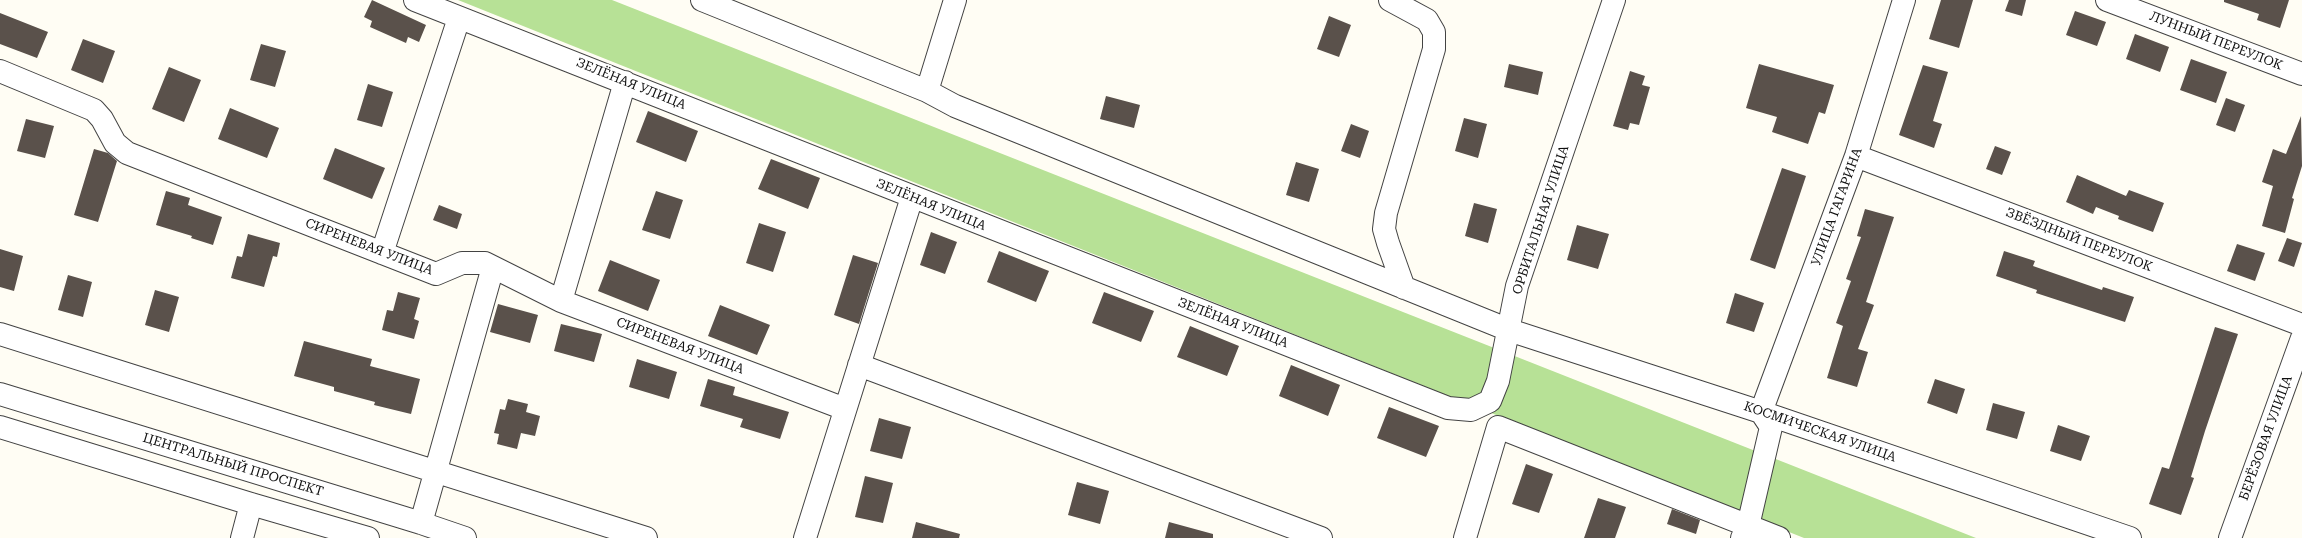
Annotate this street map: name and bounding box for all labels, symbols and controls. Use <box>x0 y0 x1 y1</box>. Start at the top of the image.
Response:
street label: ЛУННЫЙ ПЕРЕУЛОК <box>2147 8 2285 74</box>
street label: ЗЕЛЁНАЯ УЛИЦА <box>574 55 688 113</box>
street label: ОРБИТАЛЬНАЯ УЛИЦА <box>1510 144 1572 296</box>
street label: УЛИЦА ГАГАРИНА <box>1808 146 1866 268</box>
street label: ЗЕЛЁНАЯ УЛИЦА <box>874 176 988 234</box>
street label: ЗВЁЗДНЫЙ ПЕРЕУЛОК <box>2003 205 2155 275</box>
street label: СИРЕНЕВАЯ УЛИЦА <box>303 215 435 279</box>
street label: ЗЕЛЁНАЯ УЛИЦА <box>1175 295 1291 351</box>
street label: СИРЕНЕВАЯ УЛИЦА <box>614 314 746 378</box>
street label: БЕРЁЗОВАЯ УЛИЦА <box>2236 373 2296 503</box>
street label: КОСМИЧЕСКАЯ УЛИЦА <box>1742 399 1898 465</box>
street label: ЦЕНТРАЛЬНЫЙ ПРОСПЕКТ <box>141 430 325 500</box>

